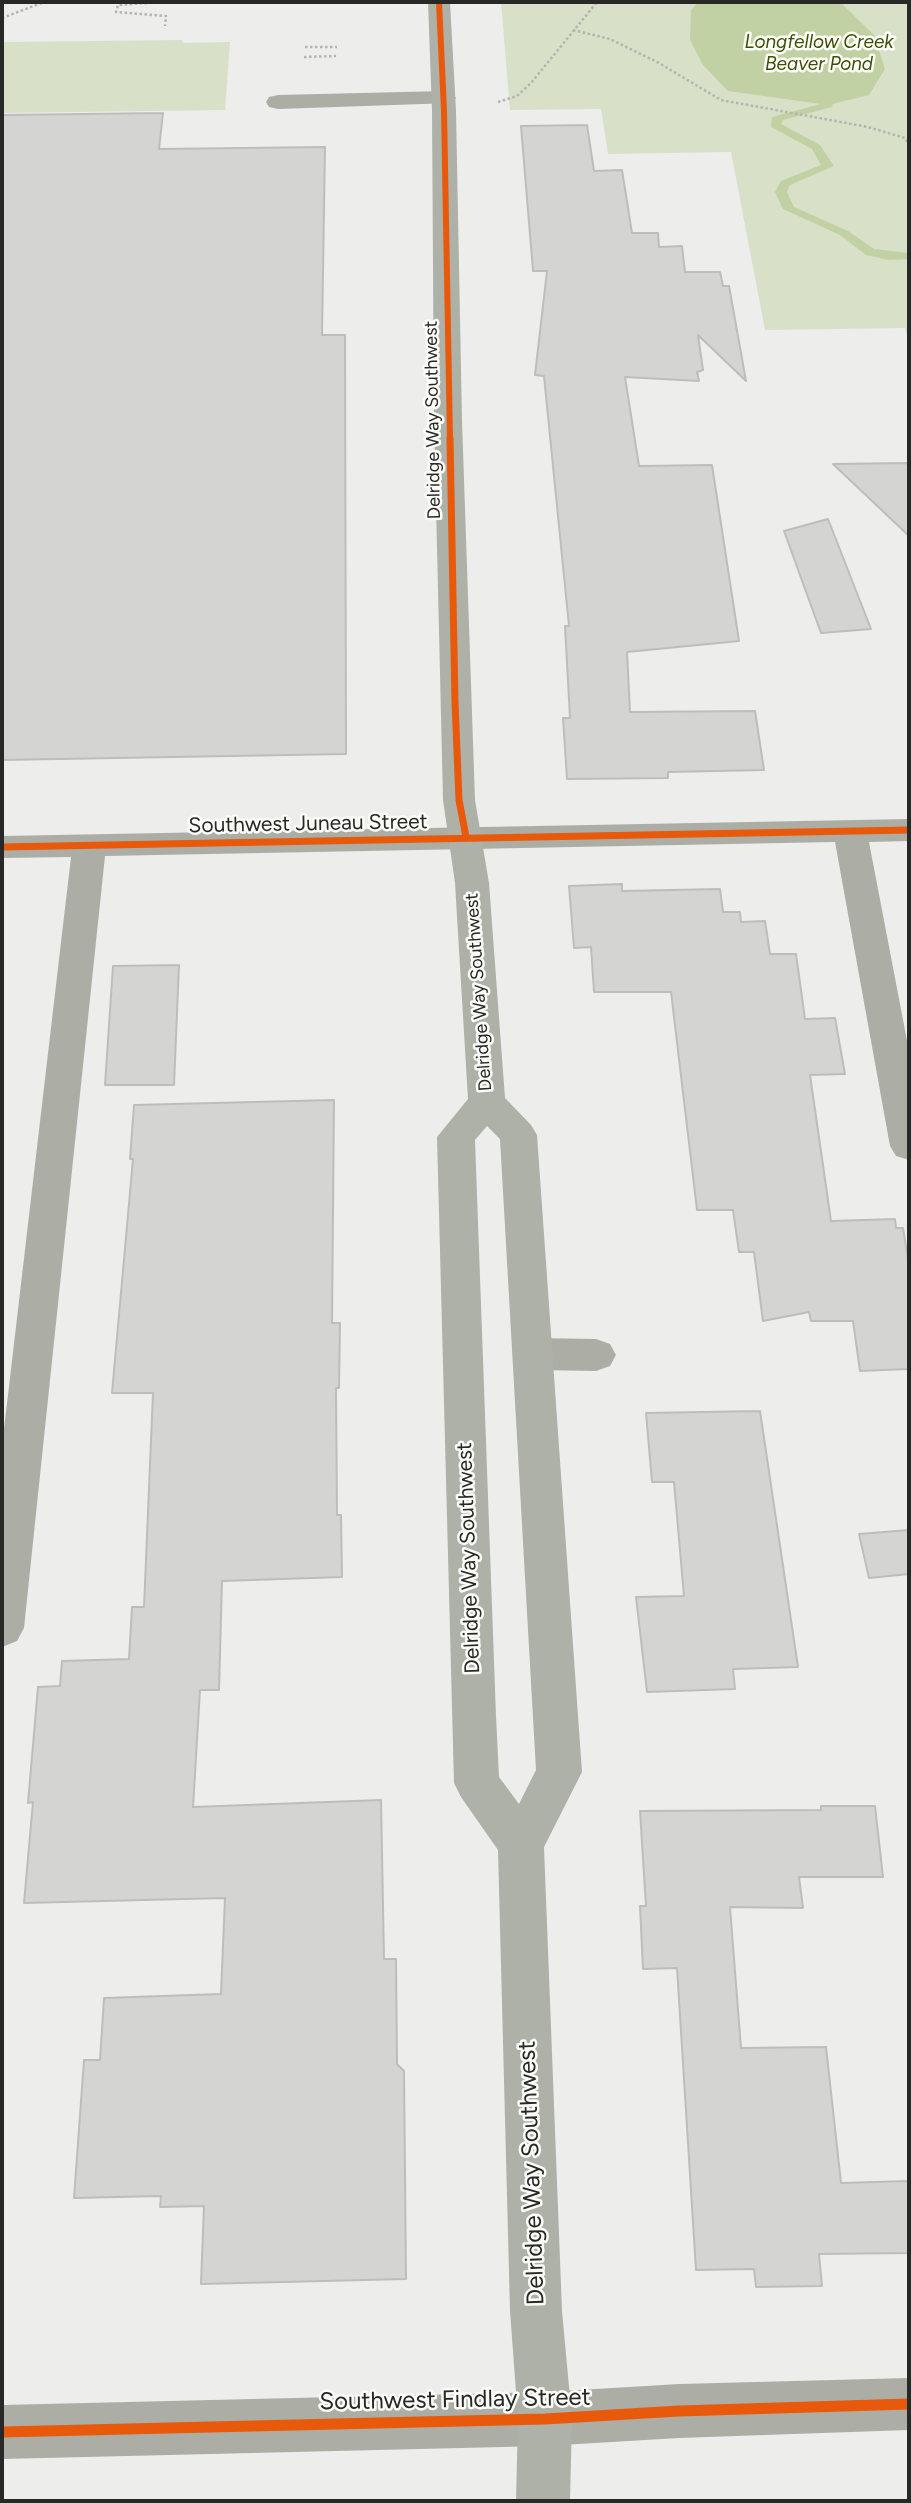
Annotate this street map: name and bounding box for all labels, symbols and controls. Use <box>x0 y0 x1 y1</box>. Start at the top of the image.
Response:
water label: Longfellow Creek Beaver Pond <box>744 31 894 75</box>
street label: Delridge Way Southwest <box>420 321 446 519</box>
street label: Southwest Juneau Street <box>188 809 428 839</box>
street label: Delridge Way Southwest <box>461 892 497 1092</box>
street label: Delridge Way Southwest <box>452 1442 486 1674</box>
street label: Delridge Way Southwest <box>513 2040 551 2306</box>
street label: Southwest Findlay Street <box>319 2383 591 2417</box>

